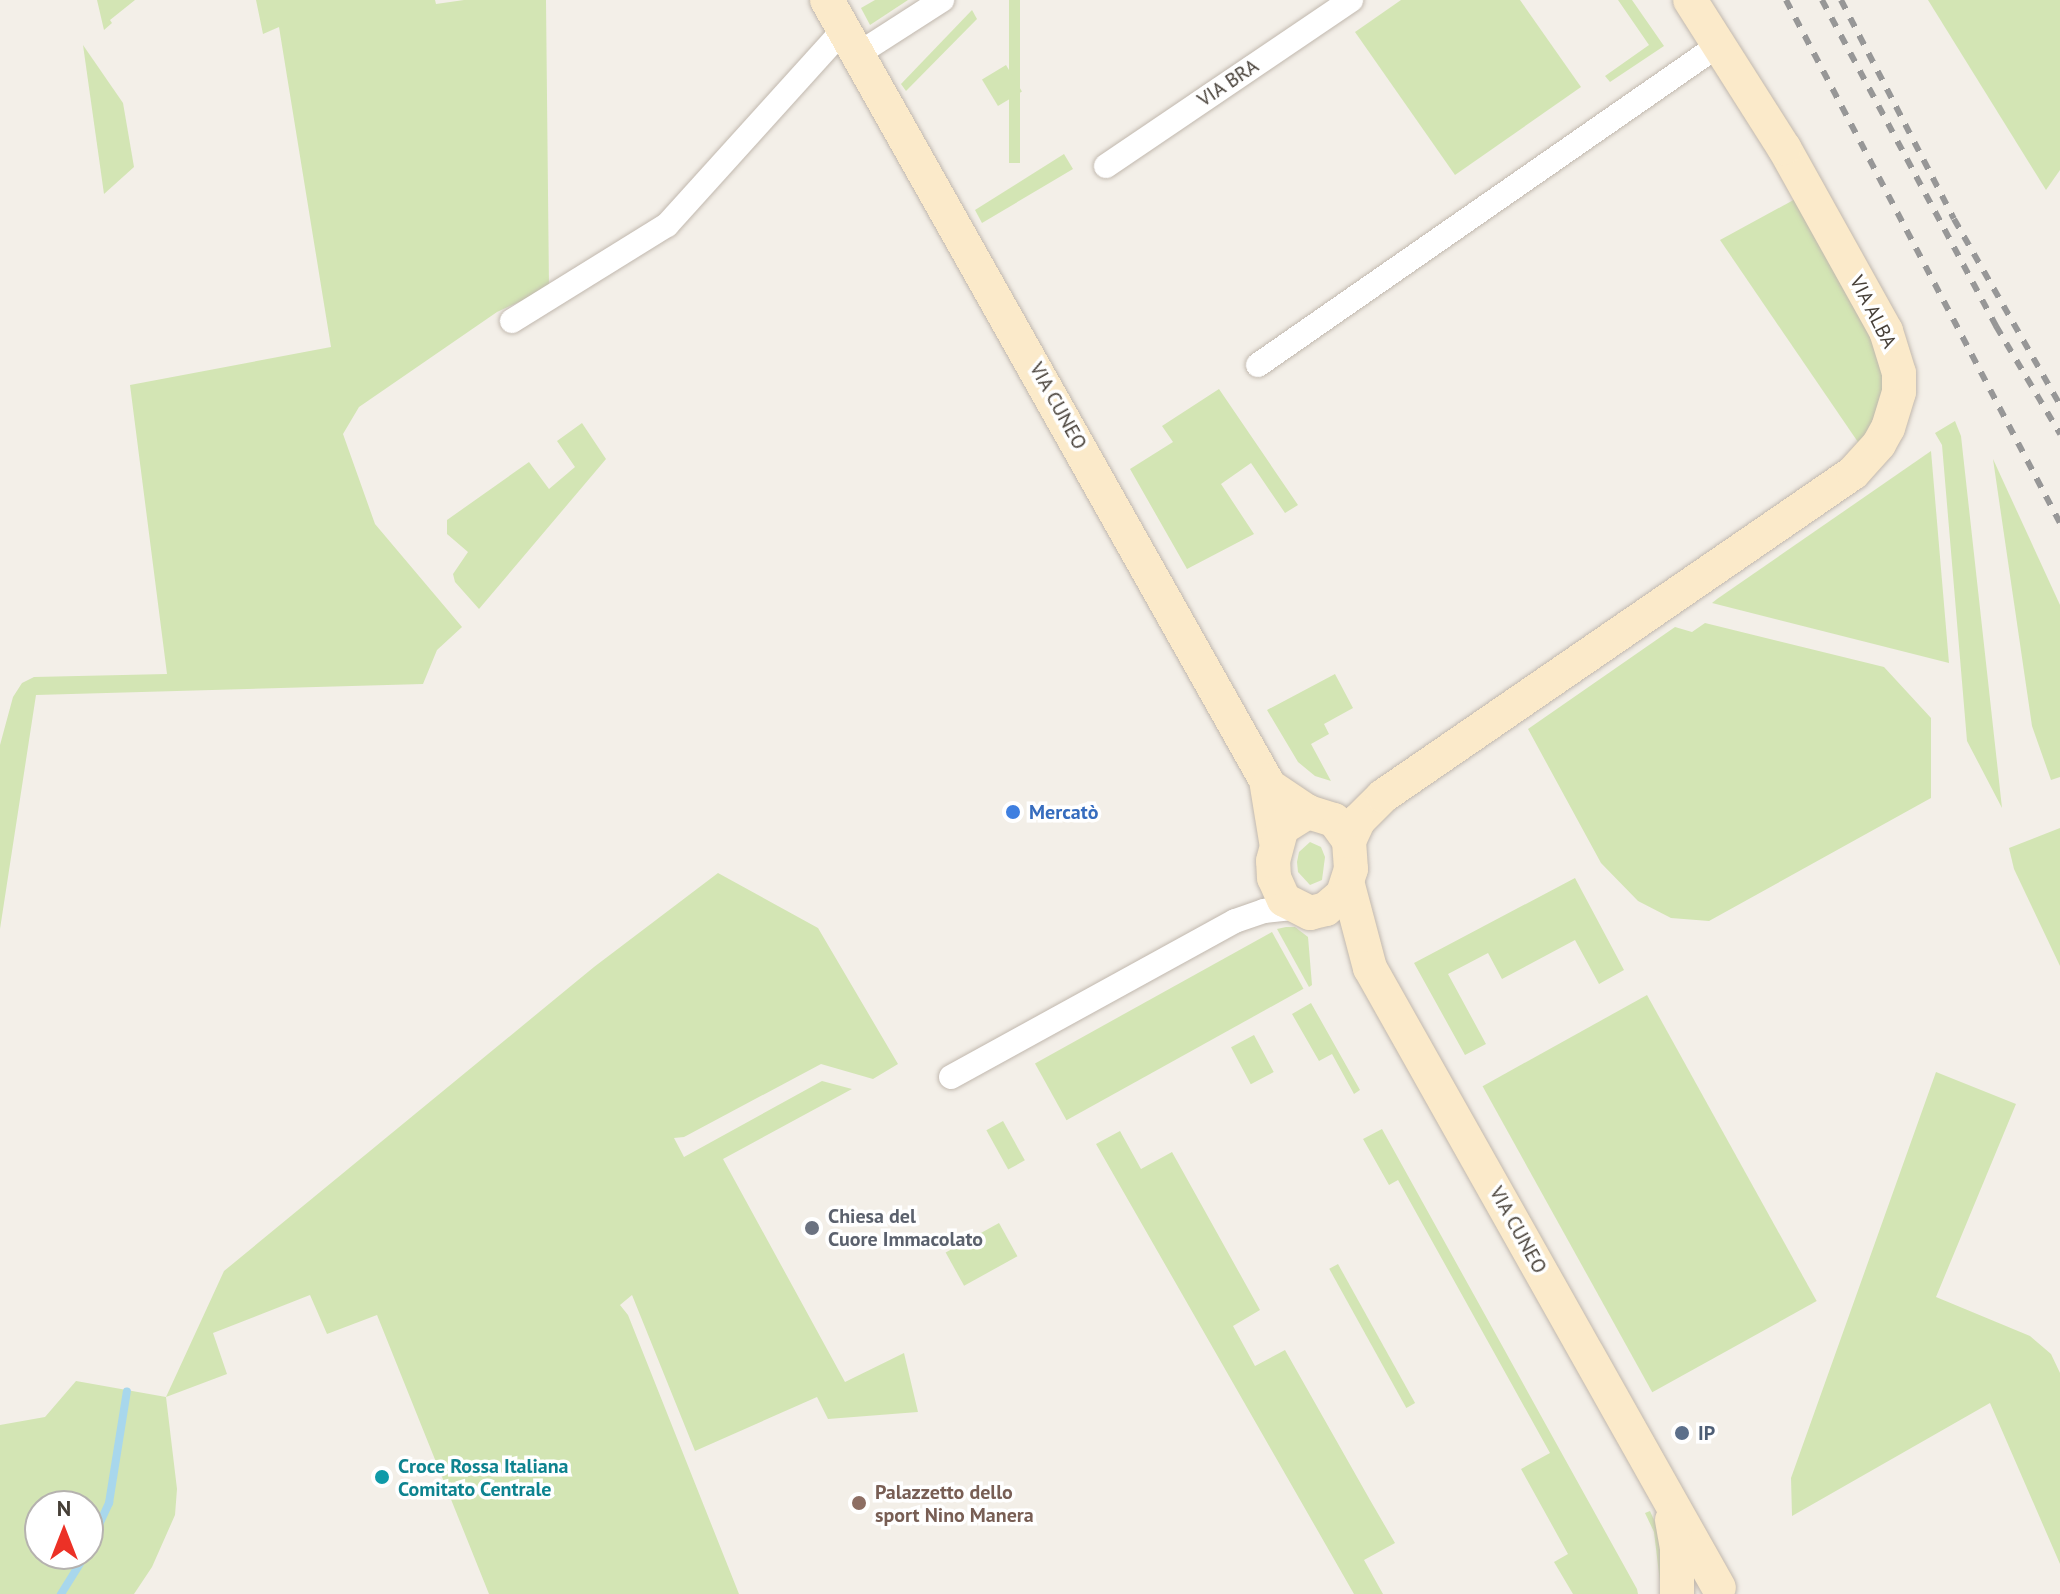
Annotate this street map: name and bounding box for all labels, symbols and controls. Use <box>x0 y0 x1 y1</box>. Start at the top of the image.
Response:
street label: VIA BRA <box>1193 54 1263 112</box>
street label: VIA ALBA <box>1844 271 1902 353</box>
street label: VIA CUNEO <box>1024 358 1092 454</box>
place label: Mercatò <box>1029 800 1098 824</box>
marker: Mercatò <box>1004 803 1022 821</box>
street label: VIA CUNEO <box>1484 1182 1552 1278</box>
place label: Chiesa del Cuore Immacolato <box>828 1204 983 1251</box>
marker: Chiesa del Cuore Immacolato <box>803 1219 821 1237</box>
place label: IP <box>1698 1421 1715 1445</box>
marker: IP <box>1673 1424 1691 1442</box>
place label: Croce Rossa Italiana Comitato Centrale <box>398 1454 569 1501</box>
marker: Croce Rossa Italiana Comitato Centrale <box>373 1468 391 1486</box>
place label: Palazzetto dello sport Nino Manera <box>875 1480 1034 1527</box>
north arrow <box>24 1490 104 1570</box>
text: N <box>57 1494 71 1522</box>
marker: Palazzetto dello sport Nino Manera <box>850 1494 868 1512</box>

